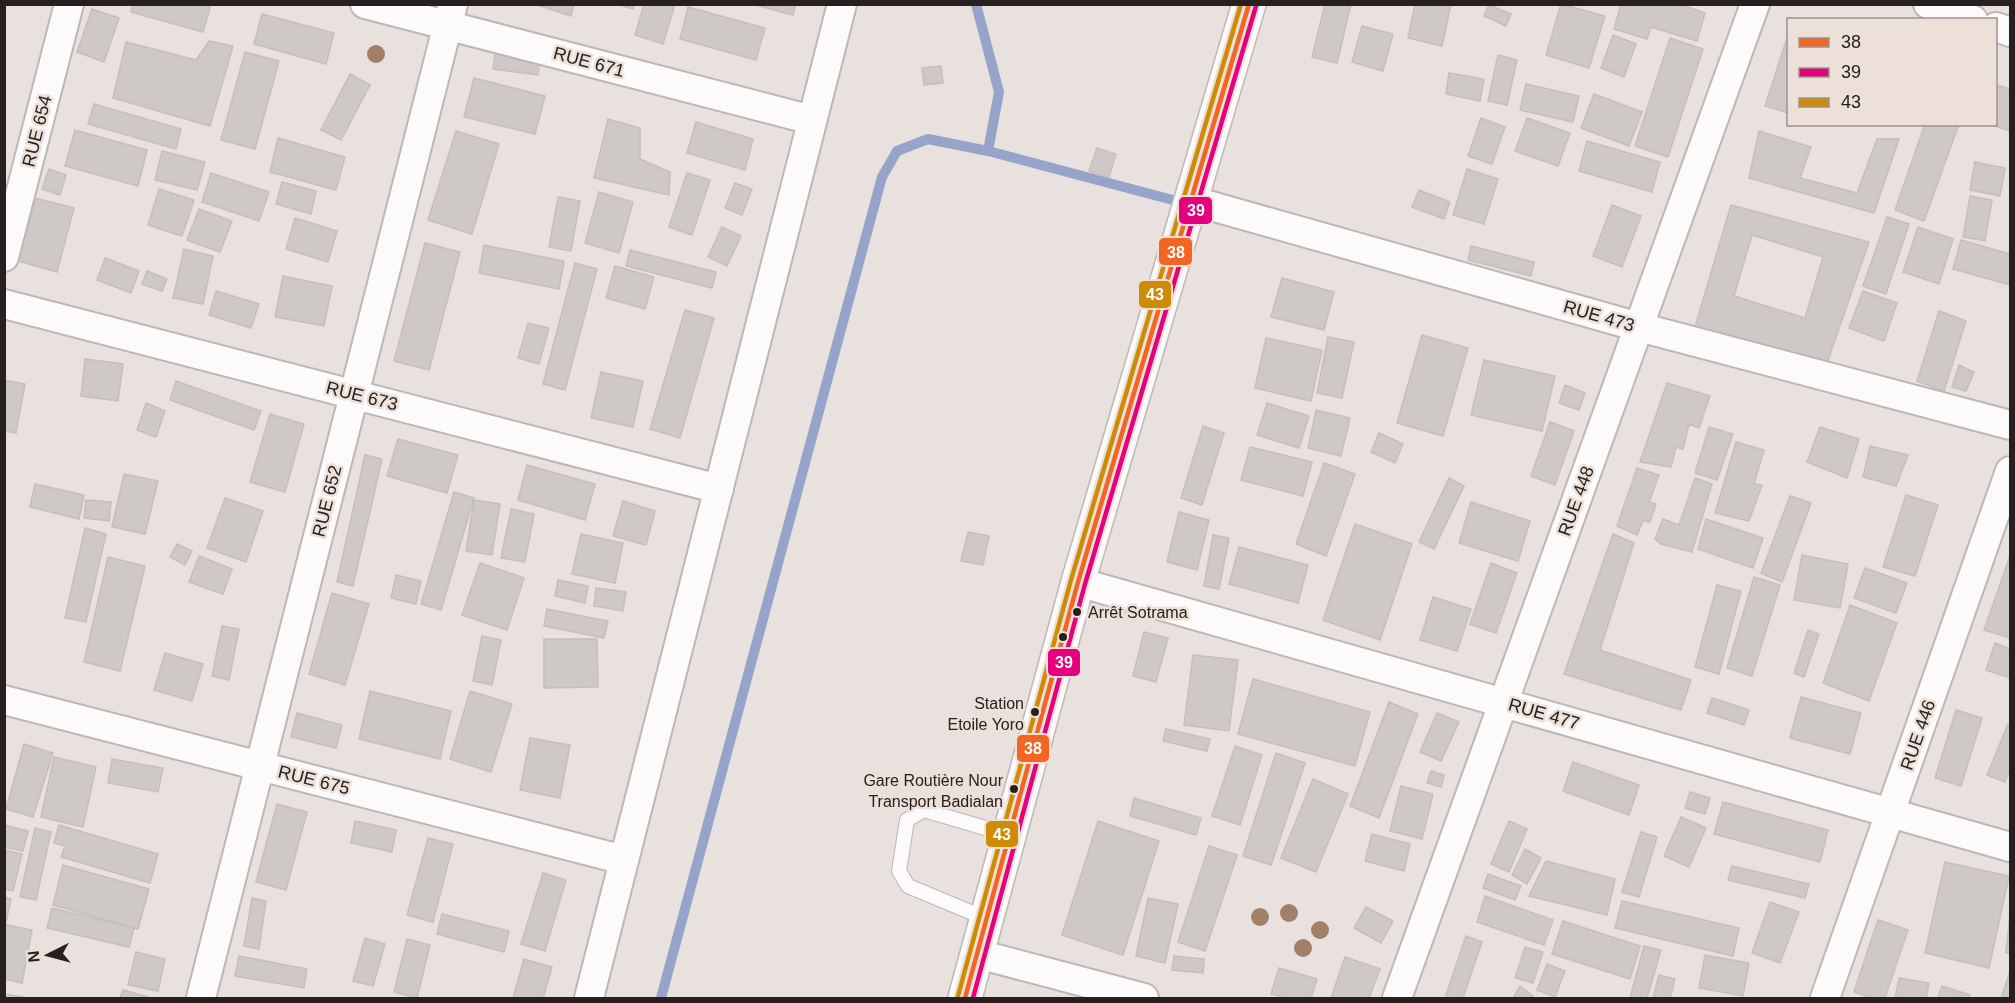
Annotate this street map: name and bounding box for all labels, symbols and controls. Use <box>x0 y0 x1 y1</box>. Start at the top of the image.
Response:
legend <box>1787 18 1997 126</box>
text: 38 <box>1841 32 1861 52</box>
street label: RUE 671 <box>551 43 627 81</box>
text: 39 <box>1841 62 1861 82</box>
text: 43 <box>1841 92 1861 112</box>
street label: RUE 654 <box>18 93 56 169</box>
line badge: 39 <box>1178 196 1213 225</box>
text: 39 <box>1187 202 1205 219</box>
line badge: 38 <box>1158 237 1193 266</box>
text: 38 <box>1167 244 1185 261</box>
line badge: 43 <box>1138 280 1172 309</box>
text: 43 <box>1146 286 1164 303</box>
street label: RUE 473 <box>1561 296 1637 336</box>
street label: RUE 673 <box>324 377 400 415</box>
street label: RUE 652 <box>308 463 346 539</box>
street label: RUE 448 <box>1554 463 1598 539</box>
place label: Arrêt Sotrama <box>1088 604 1188 621</box>
marker: Arrêt Sotrama <box>1071 606 1083 618</box>
unlabelled marker <box>1057 631 1069 643</box>
line badge: 39 <box>1047 648 1081 677</box>
text: 39 <box>1055 654 1073 671</box>
street label: RUE 477 <box>1506 694 1582 734</box>
place label: Station Etoile Yoro <box>947 695 1024 733</box>
street label: RUE 446 <box>1897 697 1939 773</box>
marker: Station Etoile Yoro <box>1029 706 1041 718</box>
line badge: 38 <box>1016 734 1050 763</box>
text: 38 <box>1024 740 1042 757</box>
street label: RUE 675 <box>276 761 352 799</box>
place label: Gare Routière Nour Transport Badialan <box>863 772 1004 810</box>
marker: Gare Routière Nour Transport Badialan <box>1008 783 1020 795</box>
line badge: 43 <box>985 820 1019 848</box>
text: 43 <box>993 826 1011 843</box>
north arrow <box>18 925 78 985</box>
text: N <box>25 950 43 963</box>

